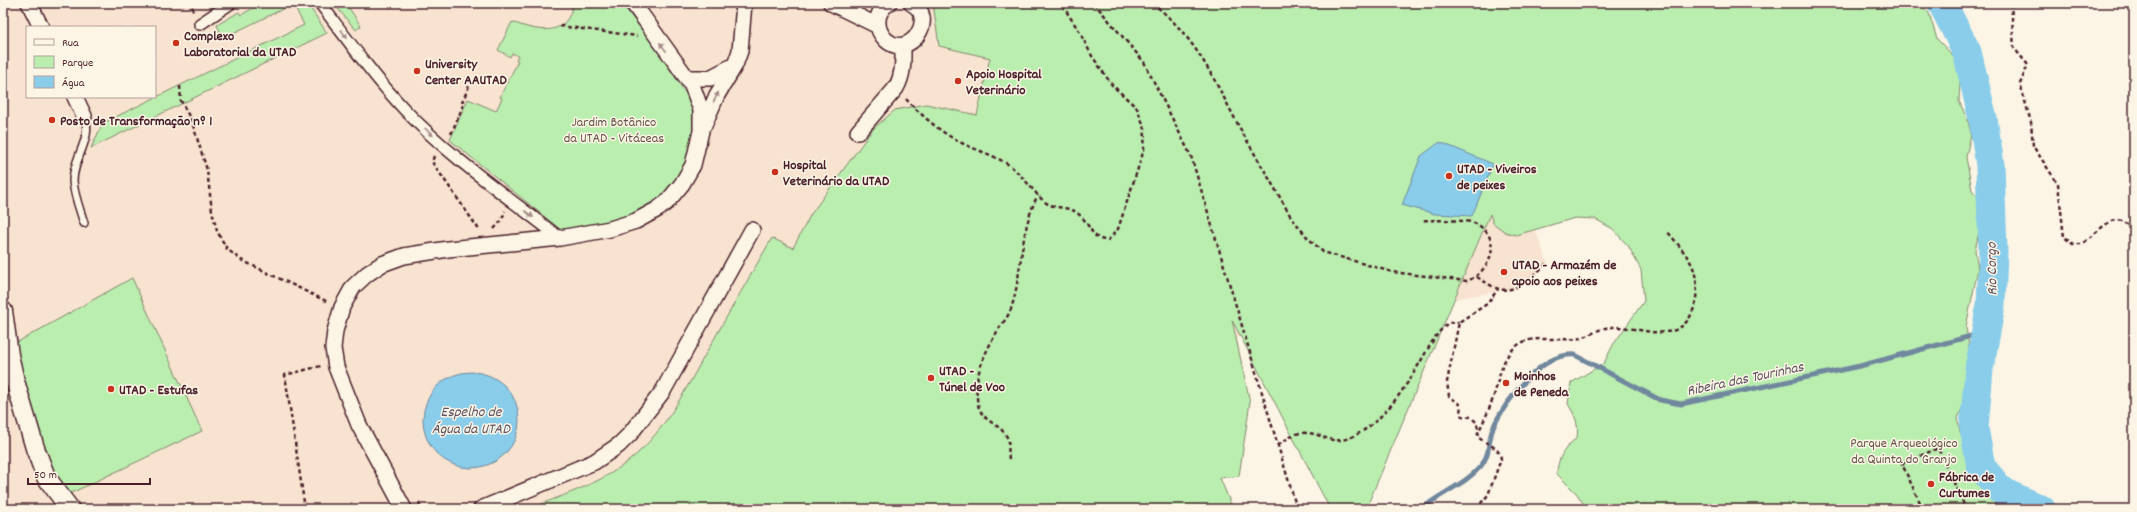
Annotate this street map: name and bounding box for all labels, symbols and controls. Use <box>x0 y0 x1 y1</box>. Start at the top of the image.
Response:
legend <box>26 26 156 98</box>
place label: Complexo Laboratorial da UTAD <box>184 27 297 63</box>
one-way arrow <box>339 29 347 39</box>
text: Rua <box>62 35 79 52</box>
marker: Complexo Laboratorial da UTAD <box>171 38 181 48</box>
one-way arrow <box>660 42 668 52</box>
text: Parque <box>62 55 93 72</box>
place label: University Center AAUTAD <box>425 55 508 91</box>
place label: Apoio Hospital Veterinário <box>966 65 1042 101</box>
marker: University Center AAUTAD <box>412 66 422 76</box>
text: Água <box>62 75 85 92</box>
marker: Apoio Hospital Veterinário <box>953 76 963 86</box>
one-way arrow <box>713 91 719 103</box>
place label: Posto de Transformação nº 1 <box>60 112 212 132</box>
park label: Jardim Botânico da UTAD - Vitáceas <box>564 113 664 149</box>
marker: Posto de Transformação nº 1 <box>47 115 57 125</box>
one-way arrow <box>424 127 433 136</box>
place label: Hospital Veterinário da UTAD <box>783 156 890 192</box>
place label: UTAD - Viveiros de peixes <box>1457 160 1537 196</box>
marker: Hospital Veterinário da UTAD <box>770 167 780 177</box>
marker: UTAD - Viveiros de peixes <box>1444 171 1454 181</box>
one-way arrow <box>524 210 535 218</box>
water label: Rio Corgo <box>1982 241 2004 296</box>
place label: UTAD - Armazém de apoio aos peixes <box>1512 256 1616 292</box>
marker: UTAD - Armazém de apoio aos peixes <box>1499 267 1509 277</box>
water label: Ribeira das Tourinhas <box>1685 357 1807 403</box>
place label: UTAD - Túnel de Voo <box>939 362 1005 398</box>
place label: Moinhos de Peneda <box>1514 367 1570 403</box>
marker: UTAD - Túnel de Voo <box>926 373 936 383</box>
marker: Moinhos de Peneda <box>1501 378 1511 388</box>
place label: UTAD - Estufas <box>119 381 198 401</box>
marker: UTAD - Estufas <box>106 384 116 394</box>
water label: Espelho de Água da UTAD <box>432 402 511 441</box>
park label: Parque Arqueológico da Quinta do Granjo <box>1850 434 1958 470</box>
scale bar <box>28 460 150 486</box>
text: 50 m <box>34 467 57 484</box>
place label: Fábrica de Curtumes <box>1939 468 1994 504</box>
marker: Fábrica de Curtumes <box>1926 479 1936 489</box>

